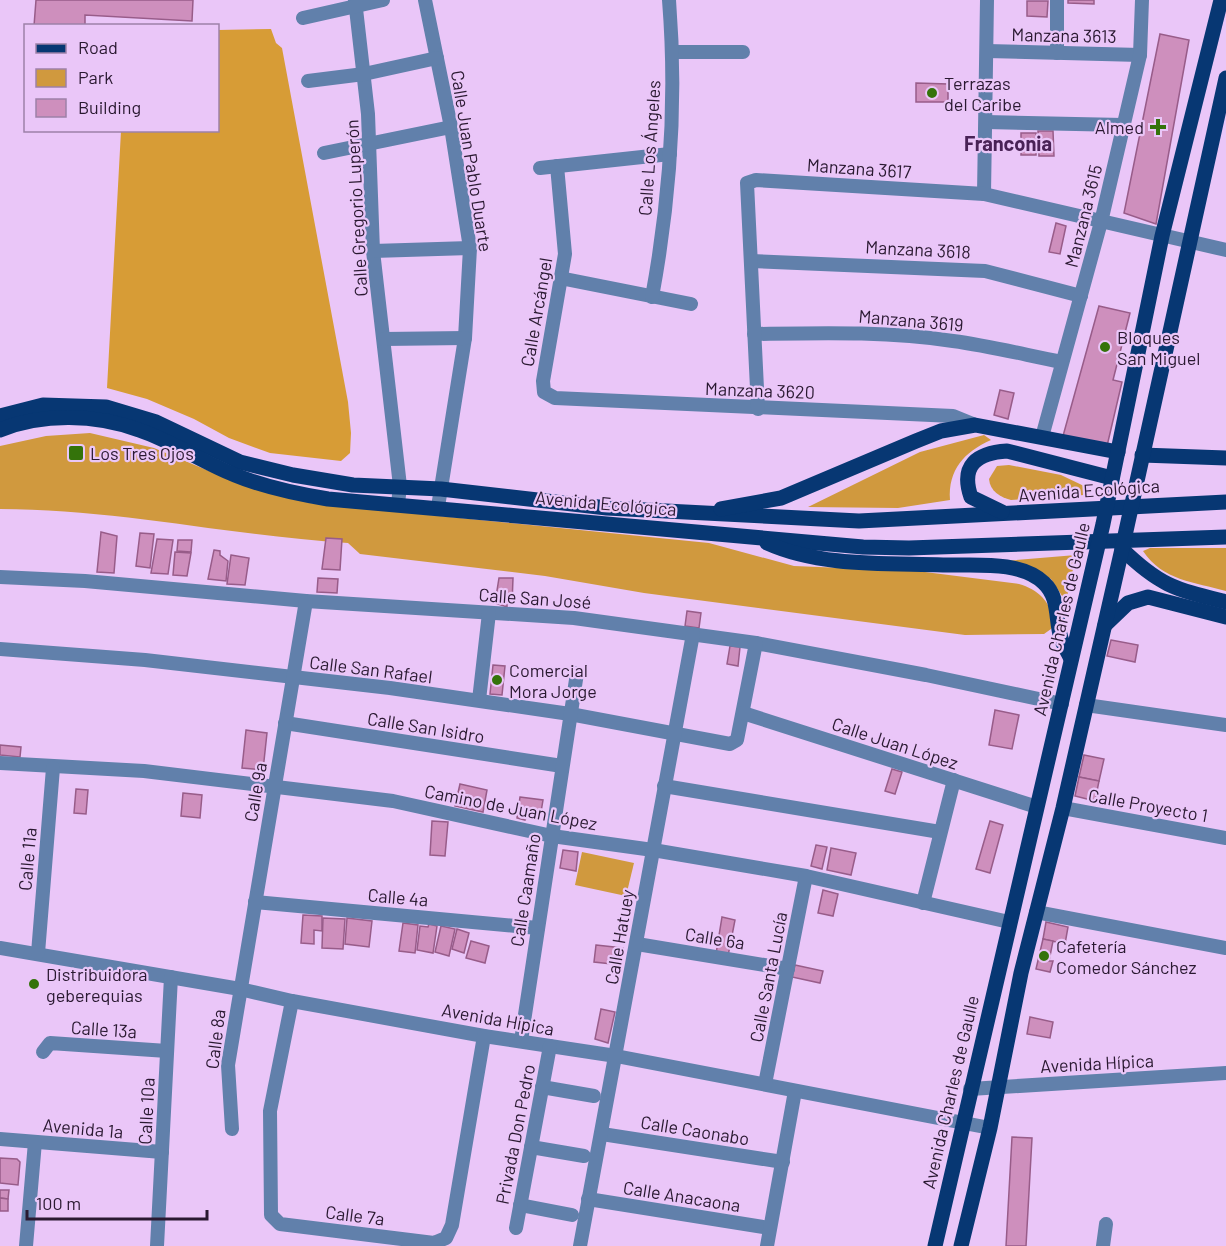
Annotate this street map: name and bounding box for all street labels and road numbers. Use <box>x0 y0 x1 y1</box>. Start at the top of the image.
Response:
street label: Manzana 3613 <box>1011 23 1117 47</box>
street label: Calle Juan Pablo Duarte <box>447 69 497 253</box>
street label: Calle Los Ángeles <box>633 79 665 217</box>
street label: Calle Gregorio Luperón <box>340 119 372 297</box>
street label: Manzana 3617 <box>806 153 912 183</box>
street label: Manzana 3615 <box>1060 162 1106 270</box>
street label: Manzana 3618 <box>865 235 971 263</box>
street label: Calle Arcángel <box>516 256 556 368</box>
street label: Manzana 3619 <box>858 304 964 336</box>
street label: Manzana 3620 <box>705 377 815 403</box>
street label: Avenida Ecológica <box>1018 474 1160 506</box>
street label: Avenida Ecológica <box>534 486 678 520</box>
street label: Avenida Charles de Gaulle <box>1028 520 1094 718</box>
street label: Calle San José <box>478 583 592 613</box>
street label: Calle San Rafael <box>308 651 434 687</box>
street label: Calle San Isidro <box>366 707 486 747</box>
street label: Calle Juan López <box>829 712 961 774</box>
street label: Calle 9a <box>239 761 271 823</box>
street label: Camino de Juan López <box>423 779 599 835</box>
street label: Calle Proyecto 1 <box>1087 784 1209 826</box>
street label: Calle 11a <box>13 826 41 892</box>
street label: Calle Caamaño <box>505 832 545 948</box>
street label: Calle 4a <box>367 883 429 911</box>
street label: Calle Hatuey <box>600 888 638 986</box>
street label: Calle Santa Lucía <box>745 910 791 1044</box>
street label: Calle 6a <box>684 922 746 954</box>
street label: Avenida Charles de Gaulle <box>917 993 983 1191</box>
street label: Avenida Hípica <box>440 998 556 1040</box>
street label: Calle 8a <box>200 1008 230 1070</box>
street label: Calle 13a <box>70 1016 138 1042</box>
street label: Avenida Hípica <box>1040 1049 1154 1077</box>
street label: Privada Don Pedro <box>491 1062 539 1206</box>
street label: Calle 10a <box>133 1077 159 1145</box>
street label: Calle Caonabo <box>639 1111 751 1149</box>
street label: Avenida 1a <box>42 1114 124 1142</box>
street label: Calle Anacaona <box>622 1176 742 1216</box>
street label: Calle 7a <box>324 1200 386 1230</box>

